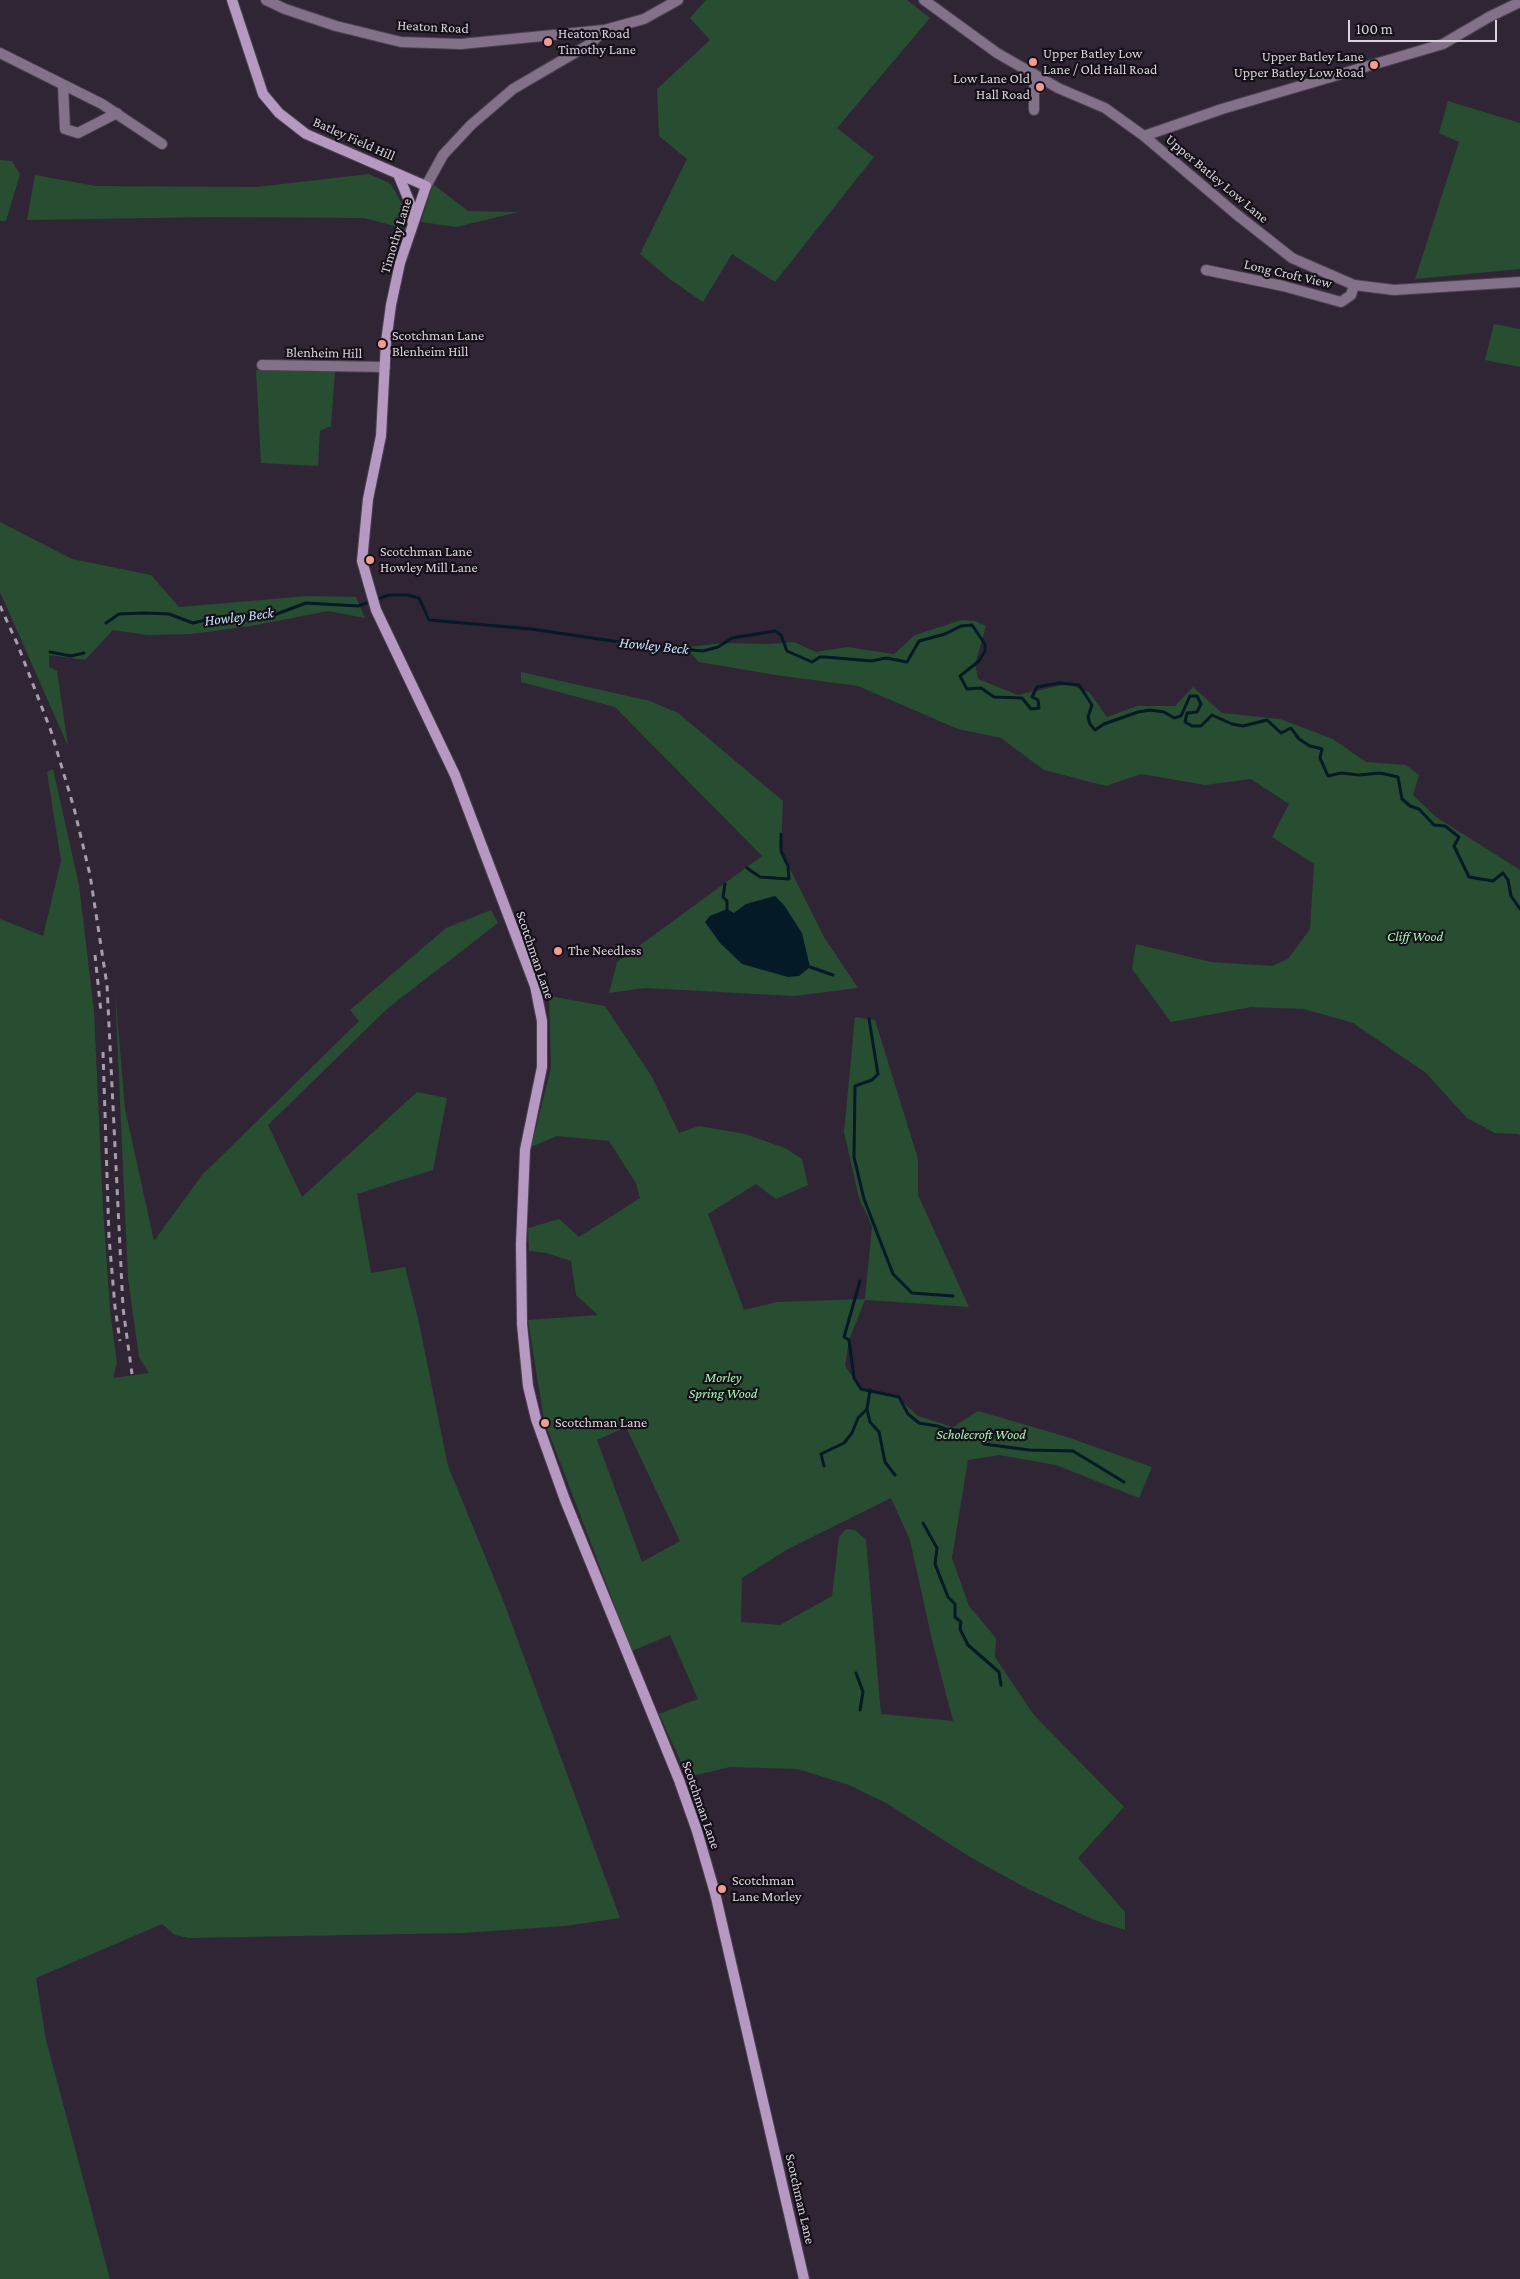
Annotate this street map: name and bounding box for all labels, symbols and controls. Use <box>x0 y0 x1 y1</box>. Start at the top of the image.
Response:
scale bar <box>1350 10 1499 42</box>
street label: Heaton Road <box>397 17 469 37</box>
text: 100 m <box>1356 21 1393 37</box>
place label: Heaton Road Timothy Lane <box>558 26 636 58</box>
marker: Heaton Road Timothy Lane <box>542 36 554 48</box>
place label: Upper Batley Low Lane / Old Hall Road <box>1043 46 1157 78</box>
place label: Upper Batley Lane Upper Batley Low Road <box>1234 49 1364 82</box>
marker: Upper Batley Low Lane / Old Hall Road <box>1027 56 1039 68</box>
marker: Upper Batley Lane Upper Batley Low Road <box>1368 59 1380 71</box>
place label: Low Lane Old Hall Road <box>953 71 1030 104</box>
marker: Low Lane Old Hall Road <box>1034 81 1046 93</box>
street label: Batley Field Hill <box>310 113 398 165</box>
street label: Upper Batley Low Lane <box>1162 131 1272 227</box>
street label: Timothy Lane <box>377 196 415 276</box>
street label: Long Croft View <box>1242 256 1334 292</box>
place label: Scotchman Lane Blenheim Hill <box>392 328 484 361</box>
marker: Scotchman Lane Blenheim Hill <box>376 338 388 350</box>
street label: Blenheim Hill <box>286 344 362 362</box>
place label: Scotchman Lane Howley Mill Lane <box>380 544 478 576</box>
marker: Scotchman Lane Howley Mill Lane <box>364 554 376 566</box>
water label: Howley Beck <box>203 604 275 630</box>
water label: Howley Beck <box>618 633 690 659</box>
street label: Scotchman Lane <box>512 909 558 1001</box>
park label: Cliff Wood <box>1387 929 1443 945</box>
place label: The Needless <box>568 943 642 959</box>
marker: The Needless <box>552 945 564 957</box>
park label: Morley Spring Wood <box>689 1370 757 1402</box>
place label: Scotchman Lane <box>555 1415 647 1431</box>
marker: Scotchman Lane <box>539 1417 551 1429</box>
park label: Scholecroft Wood <box>936 1427 1026 1443</box>
street label: Scotchman Lane <box>678 1759 724 1851</box>
place label: Scotchman Lane Morley <box>732 1873 801 1905</box>
marker: Scotchman Lane Morley <box>716 1883 728 1895</box>
street label: Scotchman Lane <box>781 2152 819 2246</box>

